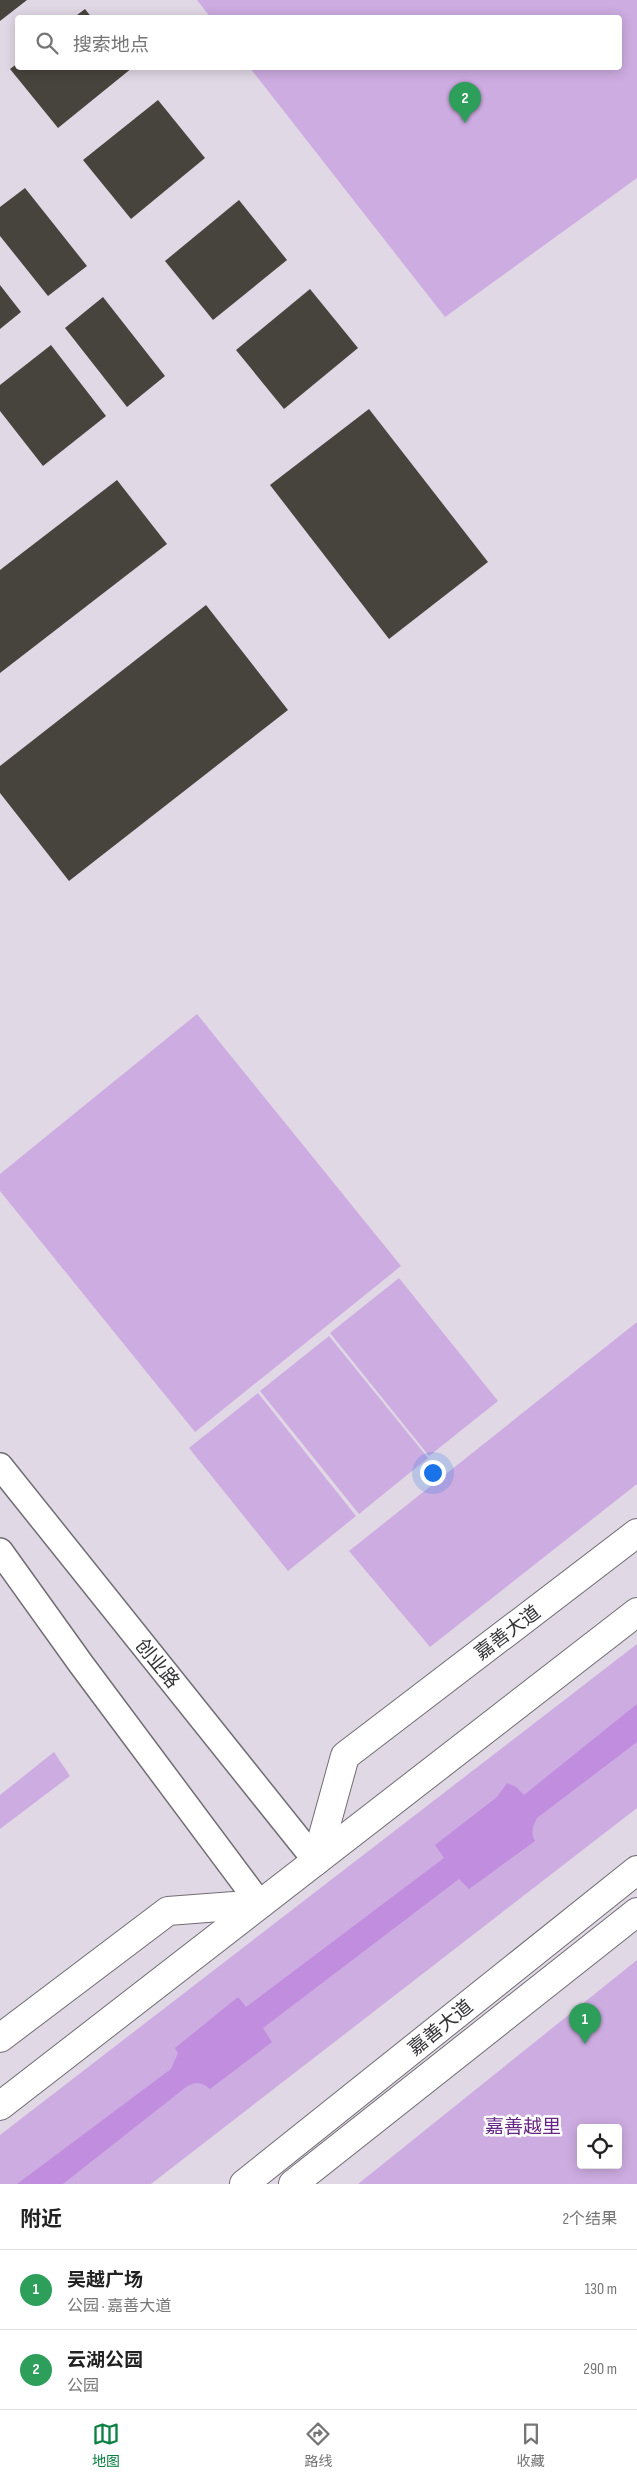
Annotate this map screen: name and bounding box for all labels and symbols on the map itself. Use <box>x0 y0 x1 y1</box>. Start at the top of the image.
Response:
pin: 2 <box>449 82 481 123</box>
your location <box>420 1460 446 1486</box>
street label: 嘉善大道 <box>471 1601 545 1665</box>
street label: 创业路 <box>130 1635 184 1693</box>
street label: 嘉善大道 <box>404 1995 478 2061</box>
pin: 1 <box>569 2003 601 2044</box>
park label: 嘉善越里 <box>485 2116 561 2139</box>

